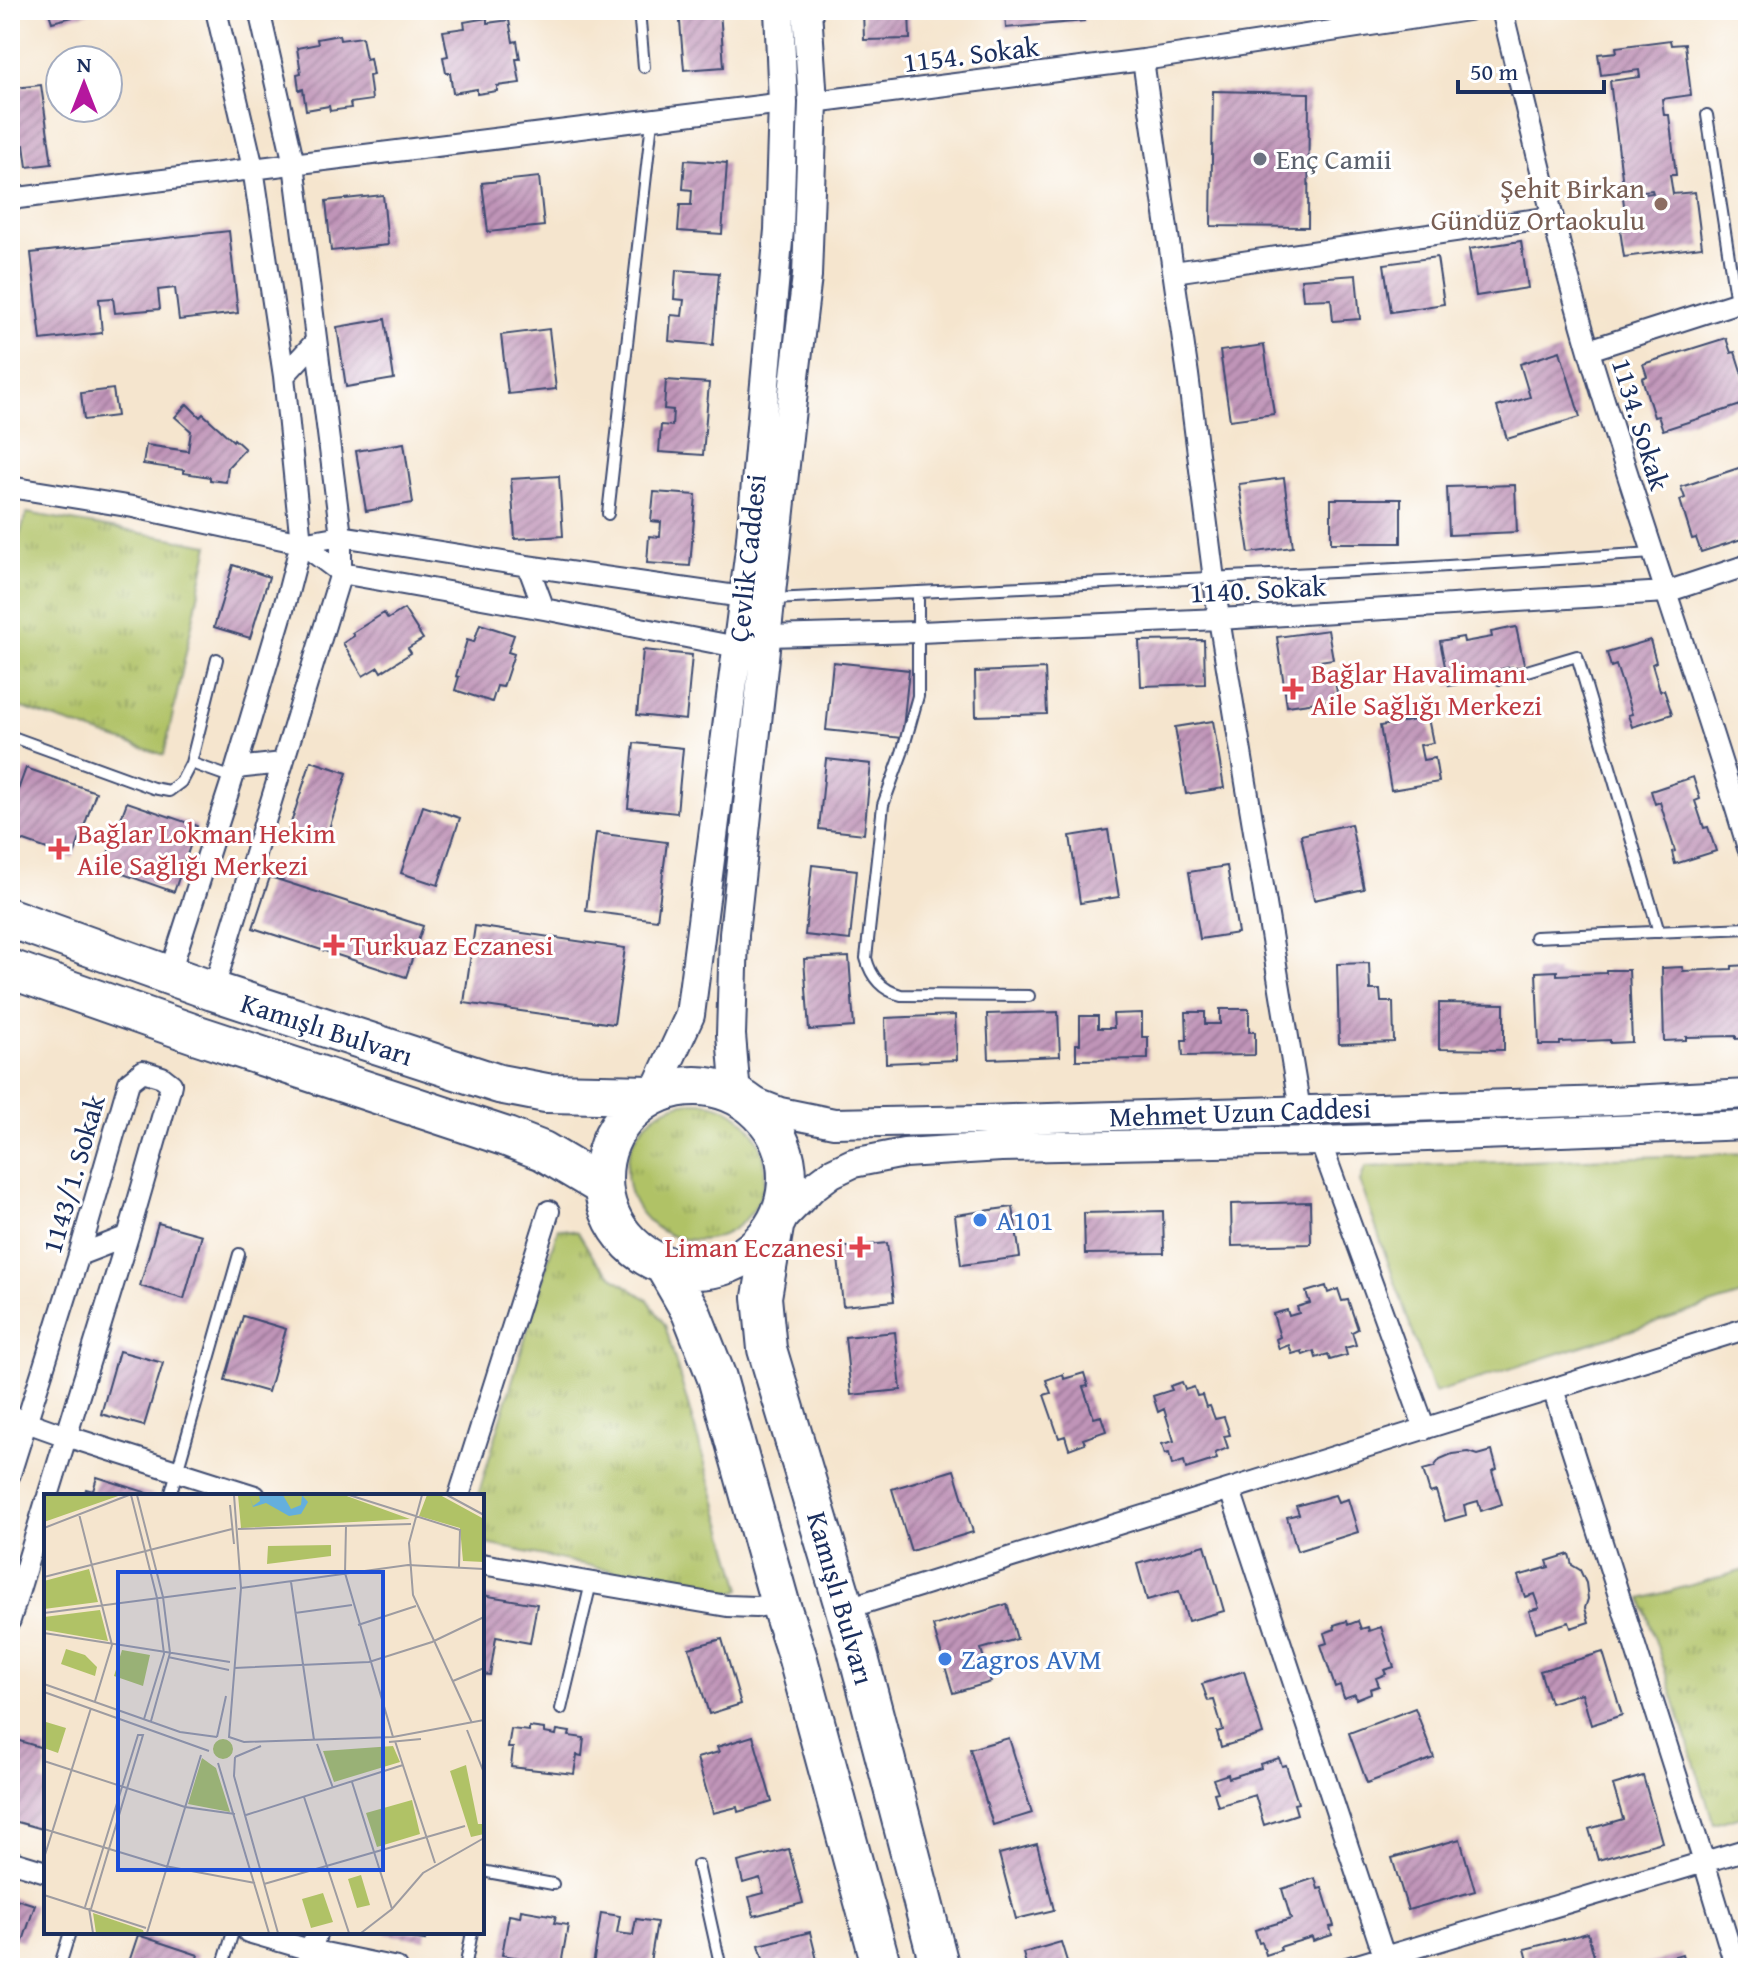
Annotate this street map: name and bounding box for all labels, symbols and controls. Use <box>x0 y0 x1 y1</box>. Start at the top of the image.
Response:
street label: 1154. Sokak <box>901 25 1042 82</box>
north arrow <box>44 44 124 124</box>
scale bar <box>1458 44 1604 94</box>
text: N <box>77 48 92 80</box>
text: 50 m <box>1470 54 1518 89</box>
place label: Enç Camii <box>1276 138 1392 179</box>
marker: Enç Camii <box>1251 150 1269 168</box>
place label: Şehit Birkan Gündüz Ortaokulu <box>1431 167 1645 240</box>
marker: Şehit Birkan Gündüz Ortaokulu <box>1652 195 1670 213</box>
street label: 1134. Sokak <box>1602 353 1681 496</box>
street label: Çevlik Caddesi <box>717 472 776 644</box>
street label: 1140. Sokak <box>1189 564 1328 613</box>
place label: Bağlar Havalimanı Aile Sağlığı Merkezi <box>1311 652 1542 725</box>
marker: Bağlar Havalimanı Aile Sağlığı Merkezi <box>1282 678 1304 700</box>
place label: Bağlar Lokman Hekim Aile Sağlığı Merkezi <box>77 812 336 885</box>
marker: Bağlar Lokman Hekim Aile Sağlığı Merkezi <box>48 838 70 860</box>
place label: Turkuaz Eczanesi <box>350 924 553 965</box>
marker: Turkuaz Eczanesi <box>325 936 343 954</box>
street label: Kamışlı Bulvarı <box>236 981 418 1076</box>
street label: Mehmet Uzun Caddesi <box>1108 1086 1372 1137</box>
street label: 1143/1. Sokak <box>30 1089 115 1258</box>
place label: A101 <box>996 1199 1053 1240</box>
marker: A101 <box>971 1211 989 1229</box>
place label: Liman Eczanesi <box>665 1226 844 1267</box>
marker: Liman Eczanesi <box>851 1238 869 1256</box>
inset map <box>44 1494 484 1934</box>
street label: Kamışlı Bulvarı <box>797 1506 886 1689</box>
place label: Zagros AVM <box>961 1638 1102 1679</box>
marker: Zagros AVM <box>936 1650 954 1668</box>

